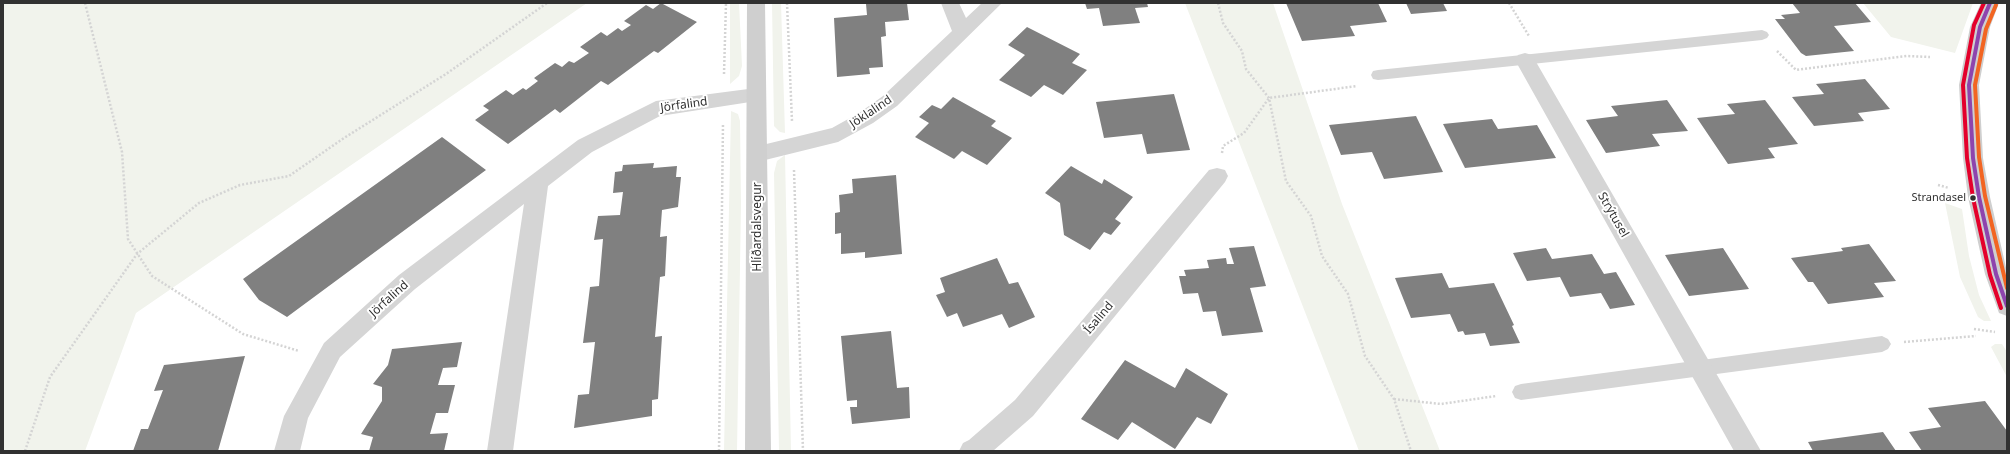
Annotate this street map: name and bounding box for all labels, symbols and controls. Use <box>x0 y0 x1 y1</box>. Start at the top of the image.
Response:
street label: Jöklalind <box>847 93 895 131</box>
street label: Jörfalind <box>660 95 708 115</box>
street label: Hlíðardalsvegur <box>751 182 765 272</box>
street label: Strýtusel <box>1594 190 1632 240</box>
place label: Strandasel <box>1911 191 1966 205</box>
marker: Strandasel <box>1968 193 1978 203</box>
street label: Jörfalind <box>367 278 411 320</box>
street label: Ísalind <box>1081 299 1117 337</box>

